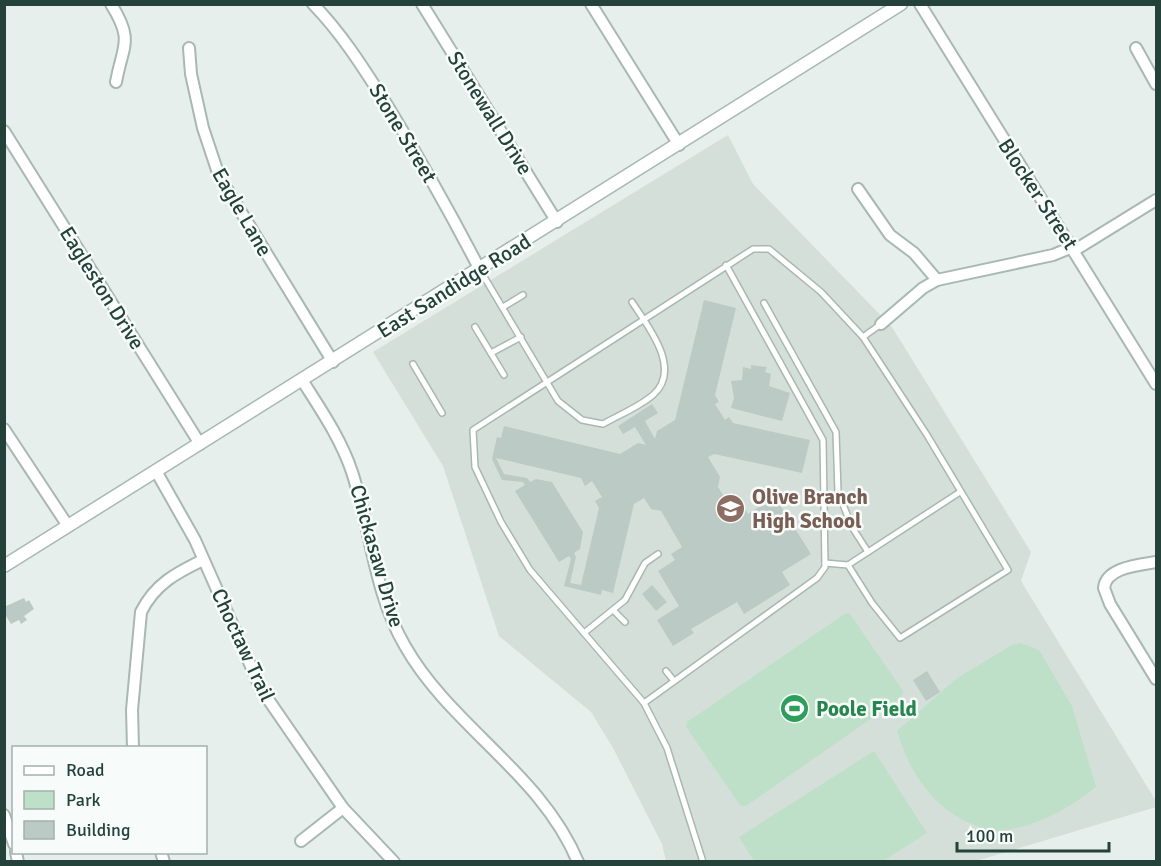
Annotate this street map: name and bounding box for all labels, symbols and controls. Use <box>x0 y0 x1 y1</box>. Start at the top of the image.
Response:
street label: Stonewall Drive <box>442 46 538 180</box>
street label: Stone Street <box>363 79 443 187</box>
street label: Blocker Street <box>992 134 1084 254</box>
street label: Eagle Lane <box>206 163 278 261</box>
street label: Eagleston Drive <box>54 222 150 354</box>
street label: East Sandidge Road <box>372 228 536 344</box>
street label: Chickasaw Drive <box>344 482 410 630</box>
place label: Olive Branch High School <box>752 484 868 534</box>
school or university icon: Olive Branch High School <box>715 493 747 525</box>
street label: Choctaw Trail <box>205 584 281 706</box>
sports icon: Poole Field <box>779 693 811 725</box>
place label: Poole Field <box>816 696 917 722</box>
legend <box>12 746 207 854</box>
text: Road <box>66 759 105 781</box>
text: Park <box>66 789 101 811</box>
scale bar <box>957 815 1108 853</box>
text: Building <box>66 819 130 841</box>
text: 100 m <box>966 825 1013 847</box>

